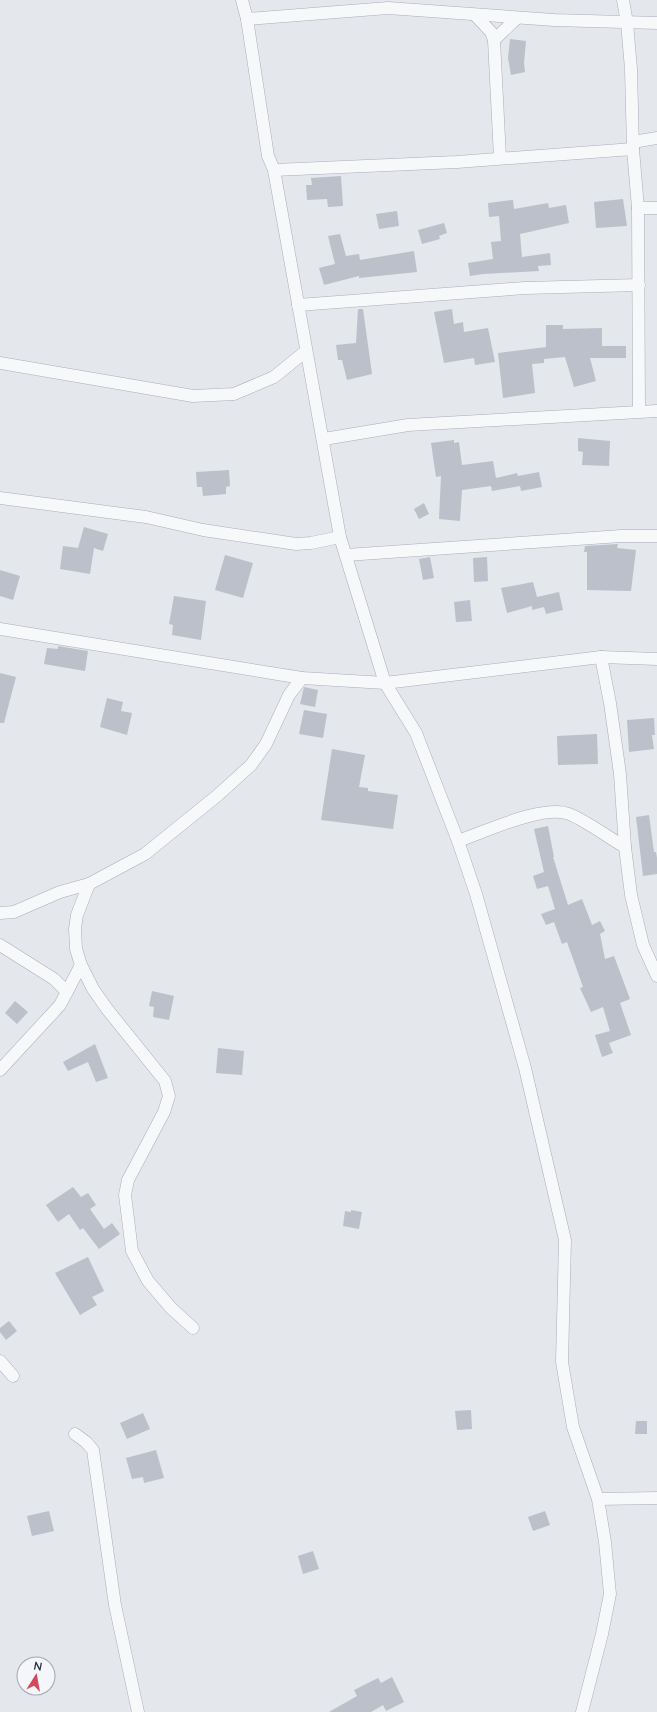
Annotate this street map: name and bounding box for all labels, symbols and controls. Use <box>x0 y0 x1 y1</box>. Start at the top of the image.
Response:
north arrow <box>16 1656 56 1696</box>
text: N <box>33 1659 43 1673</box>

